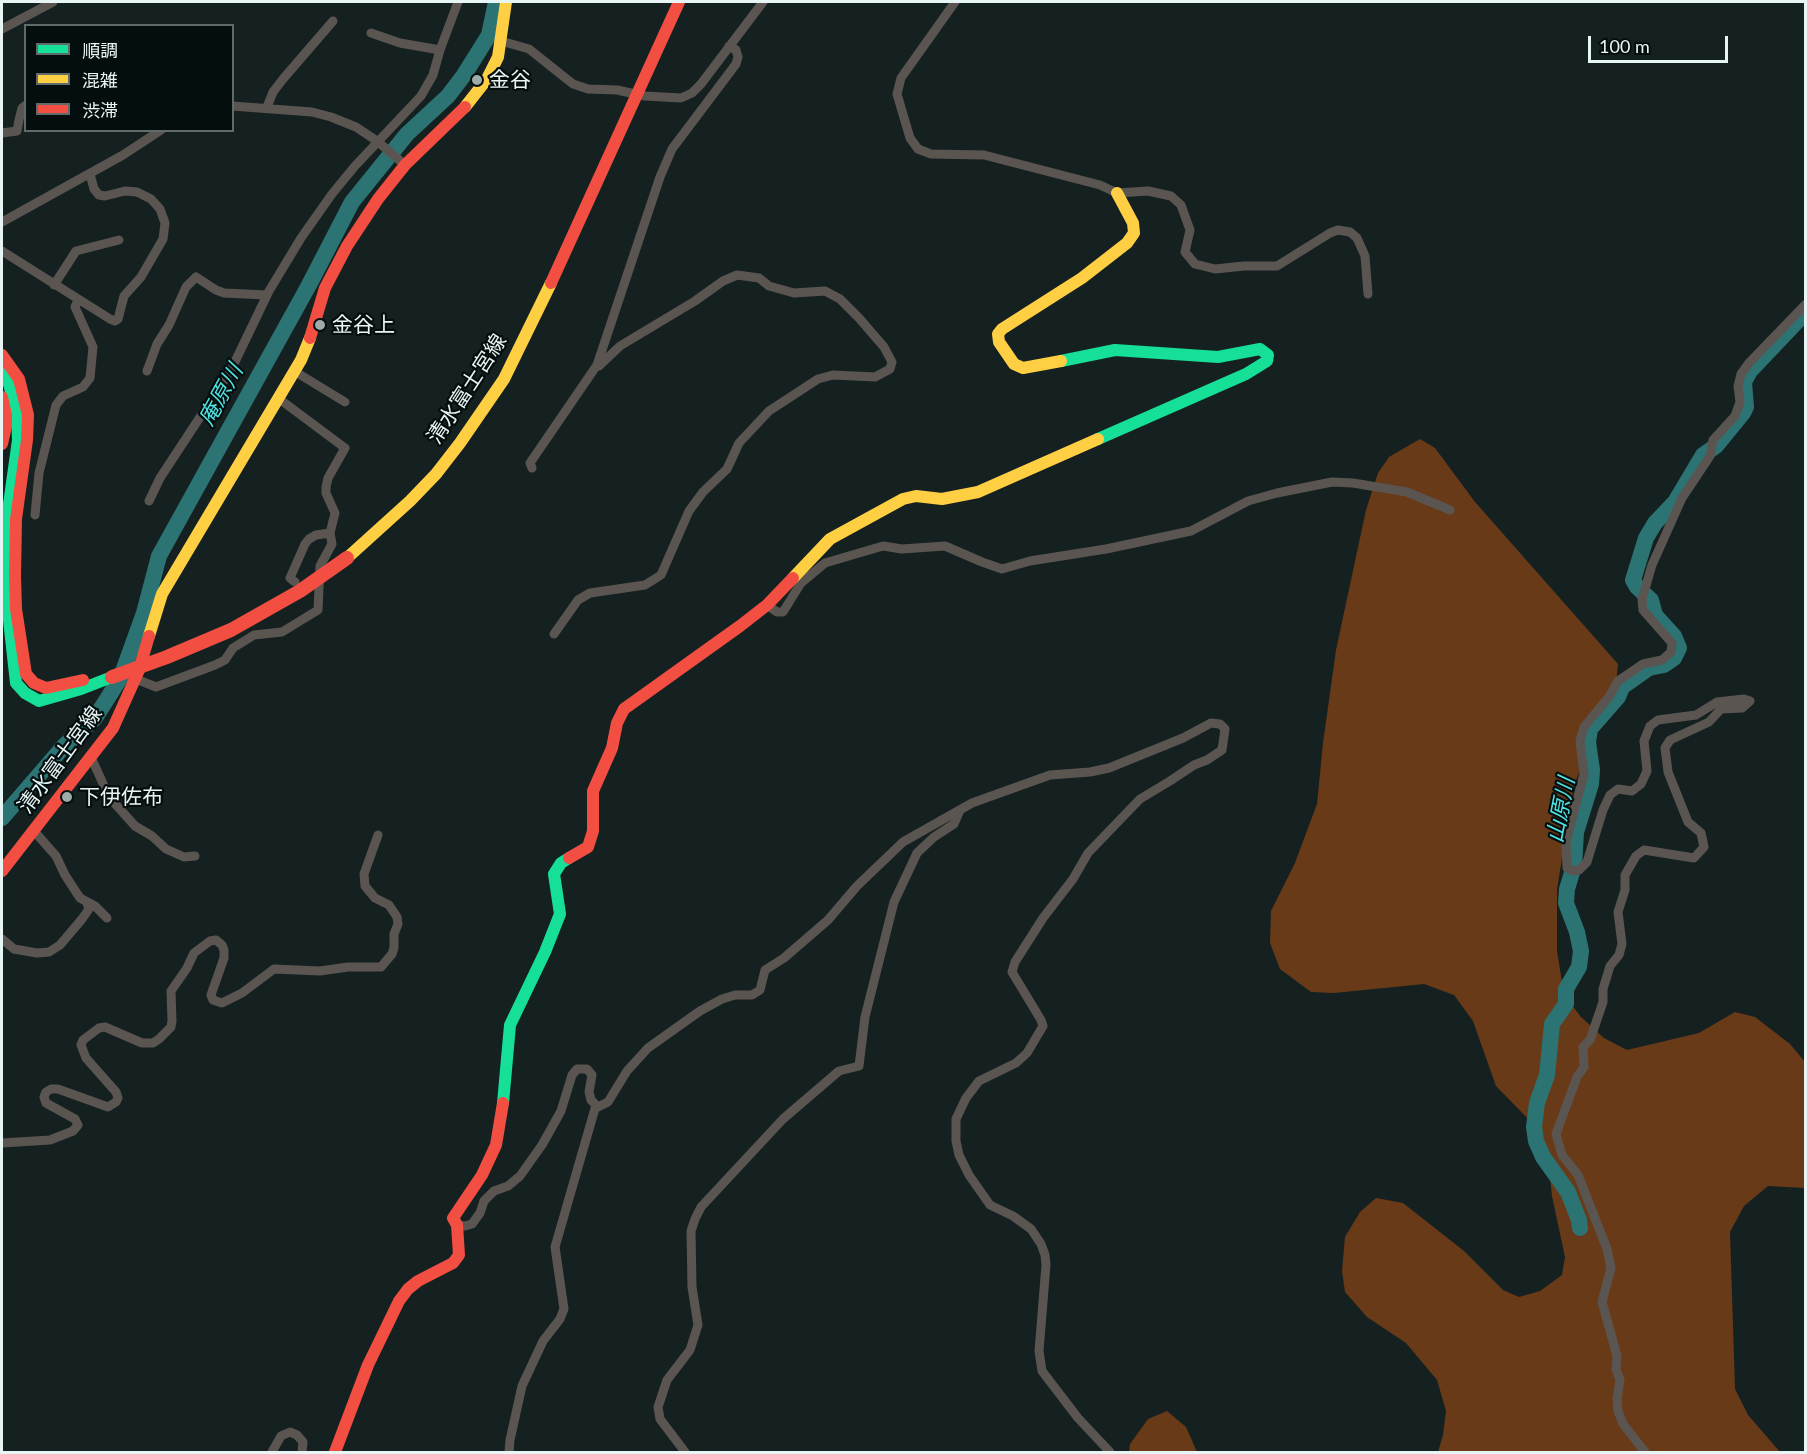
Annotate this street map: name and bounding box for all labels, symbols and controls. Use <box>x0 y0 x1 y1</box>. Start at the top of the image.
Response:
legend <box>24 24 234 132</box>
scale bar <box>1591 24 1730 62</box>
text: 100 m <box>1599 35 1650 57</box>
text: 順調 <box>82 39 118 61</box>
place label: 金谷 <box>489 67 531 93</box>
text: 混雑 <box>82 69 118 91</box>
marker: 金谷 <box>470 73 484 87</box>
text: 渋滞 <box>82 99 118 121</box>
place label: 金谷上 <box>332 312 395 338</box>
marker: 金谷上 <box>313 318 327 332</box>
street label: 清水富士宮線 <box>422 329 512 449</box>
water label: 庵原川 <box>193 360 249 430</box>
street label: 清水富士宮線 <box>13 702 107 818</box>
water label: 山原川 <box>1542 775 1580 845</box>
place label: 下伊佐布 <box>79 784 163 810</box>
marker: 下伊佐布 <box>60 790 74 804</box>

